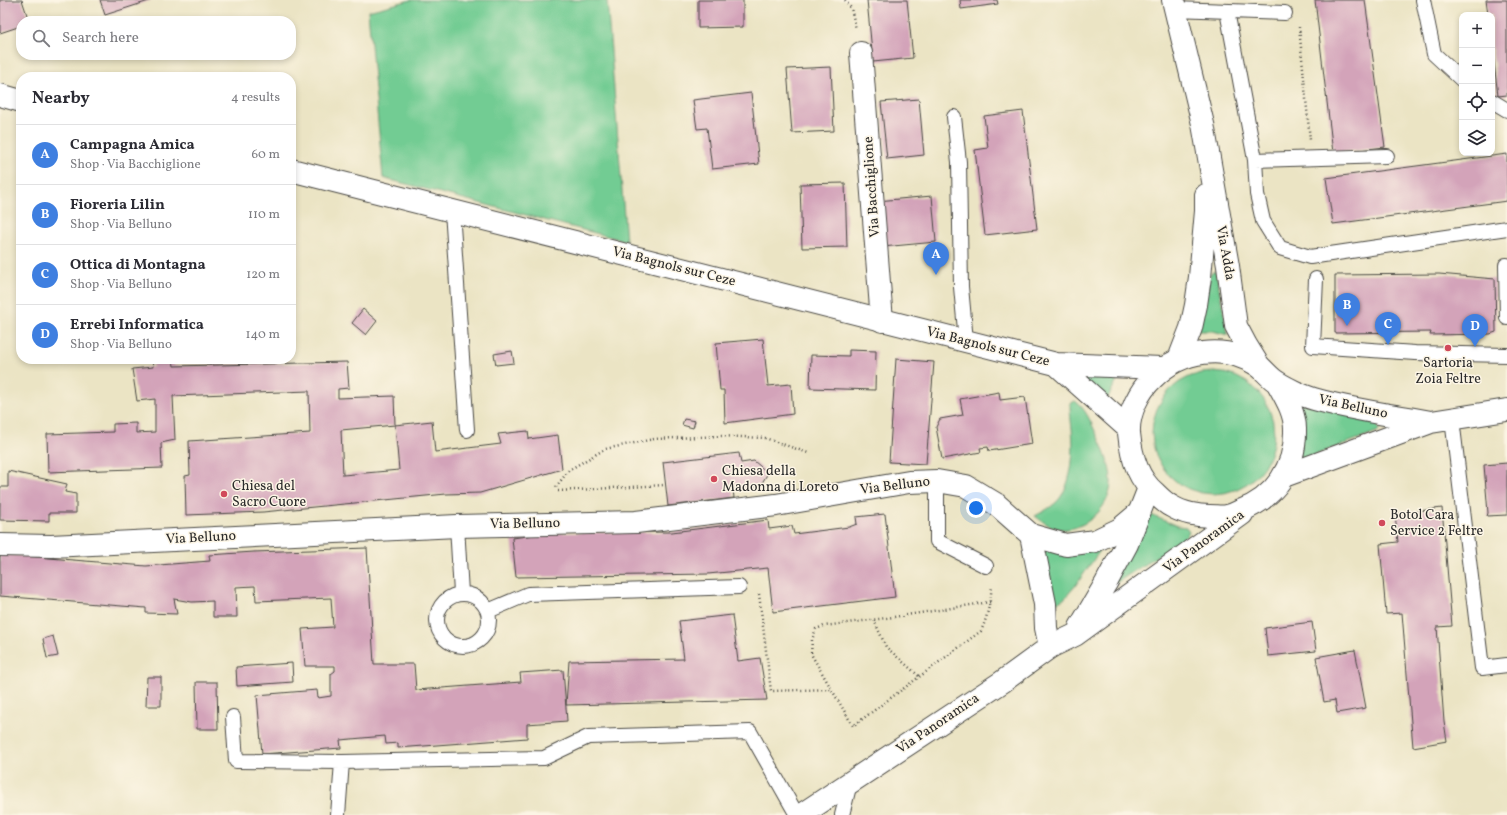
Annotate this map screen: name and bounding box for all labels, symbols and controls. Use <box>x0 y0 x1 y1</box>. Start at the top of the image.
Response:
map controls <box>1459 12 1495 156</box>
button: + <box>1459 12 1495 48</box>
search box <box>16 16 296 60</box>
icon: search <box>30 27 52 49</box>
text: Search here <box>62 28 139 49</box>
button: − <box>1459 48 1495 84</box>
button: locate <box>1459 84 1495 120</box>
text: Nearby <box>32 87 90 110</box>
text: 4 results <box>231 89 280 107</box>
button: layers <box>1459 120 1495 156</box>
text: Campagna Amica <box>70 135 195 156</box>
street label: Via Bacchiglione <box>859 135 885 238</box>
text: A <box>40 146 50 164</box>
text: 60 m <box>252 146 280 164</box>
text: Shop · Via Bacchiglione <box>70 156 201 174</box>
text: Fioreria Lilin <box>70 195 165 216</box>
text: B <box>41 206 49 224</box>
text: 110 m <box>248 206 280 224</box>
text: Shop · Via Belluno <box>70 216 172 234</box>
street label: Via Adda <box>1211 224 1239 282</box>
street label: Via Bagnols sur Ceze <box>610 242 738 292</box>
pin: A <box>923 242 949 275</box>
text: Ottica di Montagna <box>70 255 206 276</box>
text: C <box>41 266 49 284</box>
text: 120 m <box>246 266 280 284</box>
text: Shop · Via Belluno <box>70 276 172 294</box>
pin: B <box>1334 293 1360 326</box>
pin: C <box>1375 312 1401 345</box>
pin: D <box>1462 314 1488 347</box>
text: Errebi Informatica <box>70 315 204 336</box>
street label: Via Bagnols sur Ceze <box>924 322 1052 372</box>
text: D <box>40 326 50 344</box>
text: 140 m <box>246 326 280 344</box>
text: Shop · Via Belluno <box>70 336 172 354</box>
marker: Sartoria Zoia Feltre <box>1443 343 1453 353</box>
place label: Sartoria Zoia Feltre <box>1415 354 1481 389</box>
street label: Via Belluno <box>1317 390 1389 424</box>
place label: Chiesa della Madonna di Loreto <box>722 462 839 497</box>
street label: Via Belluno <box>859 472 931 500</box>
marker: Chiesa della Madonna di Loreto <box>709 474 719 484</box>
place label: Chiesa del Sacro Cuore <box>232 477 306 512</box>
marker: Chiesa del Sacro Cuore <box>219 489 229 499</box>
your location <box>966 498 986 518</box>
street label: Via Panoramica <box>1159 506 1249 578</box>
place label: Botol Cara Service 2 Feltre <box>1390 506 1484 541</box>
street label: Via Belluno <box>490 514 560 534</box>
marker: Botol Cara Service 2 Feltre <box>1377 518 1387 528</box>
street label: Via Belluno <box>165 527 237 549</box>
street label: Via Panoramica <box>893 689 983 759</box>

